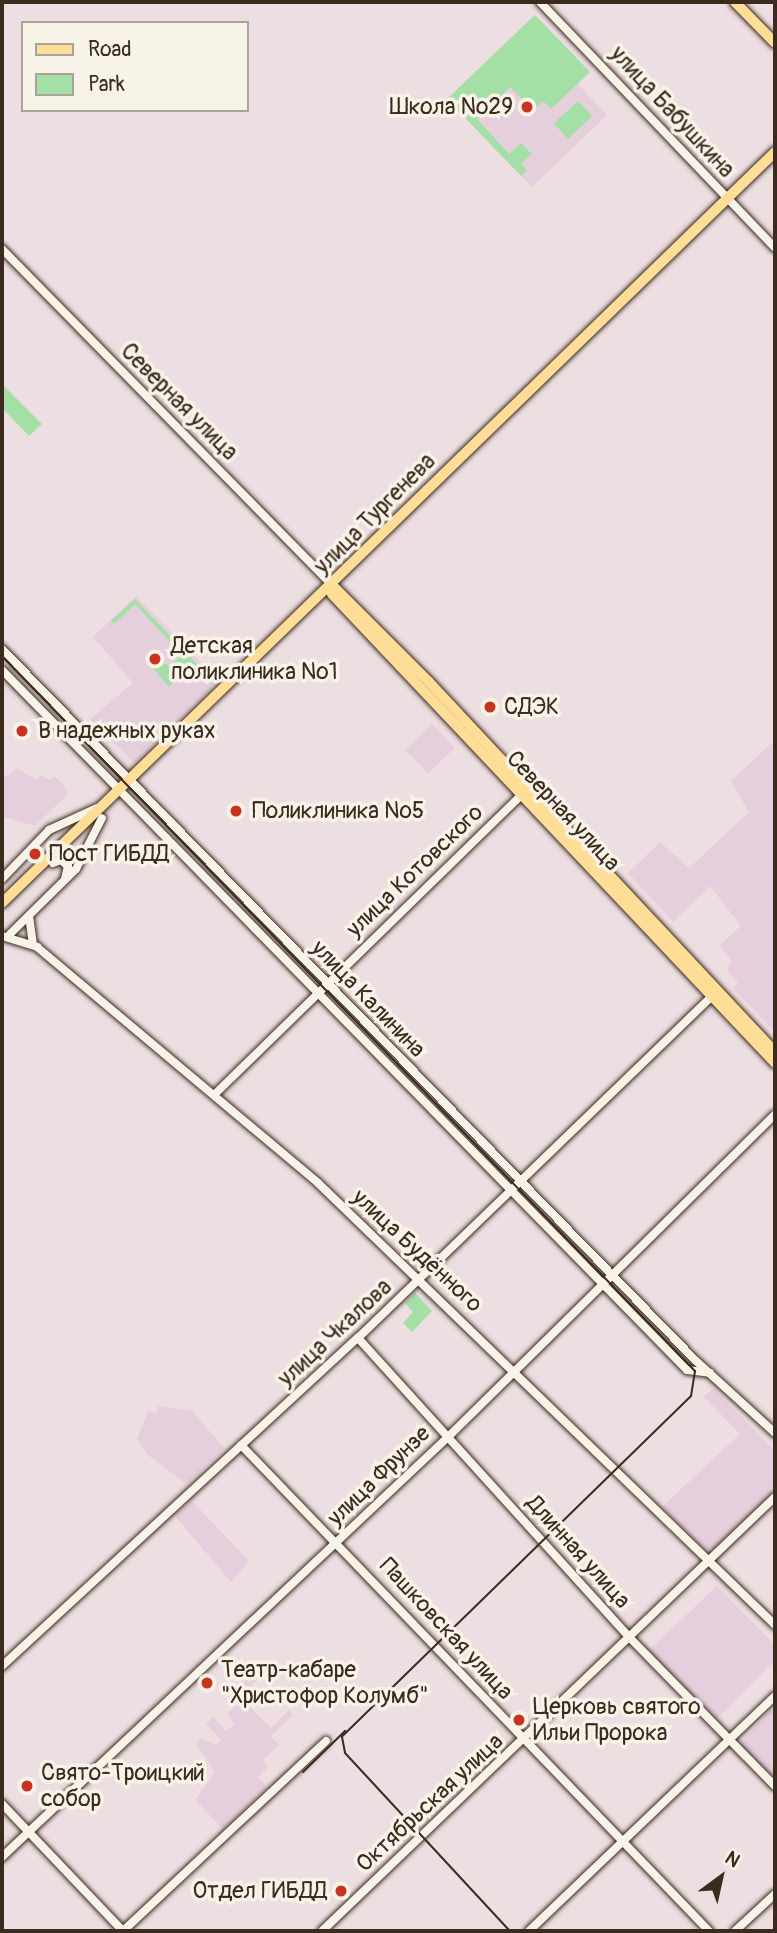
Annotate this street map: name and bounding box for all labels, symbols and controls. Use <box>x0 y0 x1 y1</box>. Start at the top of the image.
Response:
legend <box>21 21 248 112</box>
text: Road <box>88 36 132 63</box>
street label: улица Бабушкина <box>604 41 740 183</box>
text: Park <box>88 71 125 98</box>
place label: Школа №29 <box>390 93 513 121</box>
marker: Школа №29 <box>519 99 535 115</box>
street label: Северная улица <box>115 338 243 466</box>
street label: улица Тургенева <box>309 448 441 580</box>
place label: Детская поликлиника №1 <box>171 632 338 686</box>
marker: Детская поликлиника №1 <box>145 649 165 669</box>
place label: СДЭК <box>504 693 559 721</box>
marker: СДЭК <box>482 699 498 715</box>
place label: В надежных руках <box>38 717 216 745</box>
marker: В надежных руках <box>12 721 32 741</box>
street label: Северная улица <box>500 745 626 877</box>
place label: Поликлиника №5 <box>252 797 424 825</box>
street label: улица Котовского <box>341 799 489 943</box>
marker: Поликлиника №5 <box>226 801 246 821</box>
place label: Пост ГИБДД <box>49 840 169 868</box>
marker: Пост ГИБДД <box>27 846 43 862</box>
street label: улица Калинина <box>305 935 431 1063</box>
street label: улица Будённого <box>346 1184 488 1318</box>
street label: улица Чкалова <box>273 1273 397 1393</box>
street label: улица Фрунзе <box>322 1420 436 1532</box>
street label: Длинная улица <box>520 1490 636 1614</box>
street label: Пашковская улица <box>373 1552 519 1706</box>
place label: Театр-кабаре "Христофор Колумб" <box>221 1656 429 1710</box>
marker: Театр-кабаре "Христофор Колумб" <box>199 1675 215 1691</box>
place label: Церковь святого Ильи Пророка <box>533 1693 701 1747</box>
marker: Церковь святого Ильи Пророка <box>511 1712 527 1728</box>
street label: Октябрьская улица <box>351 1728 509 1878</box>
place label: Свято-Троицкий собор <box>41 1759 205 1813</box>
marker: Свято-Троицкий собор <box>19 1778 35 1794</box>
north arrow <box>686 1842 756 1912</box>
text: N <box>721 1846 744 1873</box>
place label: Отдел ГИБДД <box>192 1877 327 1905</box>
marker: Отдел ГИБДД <box>333 1883 349 1899</box>

